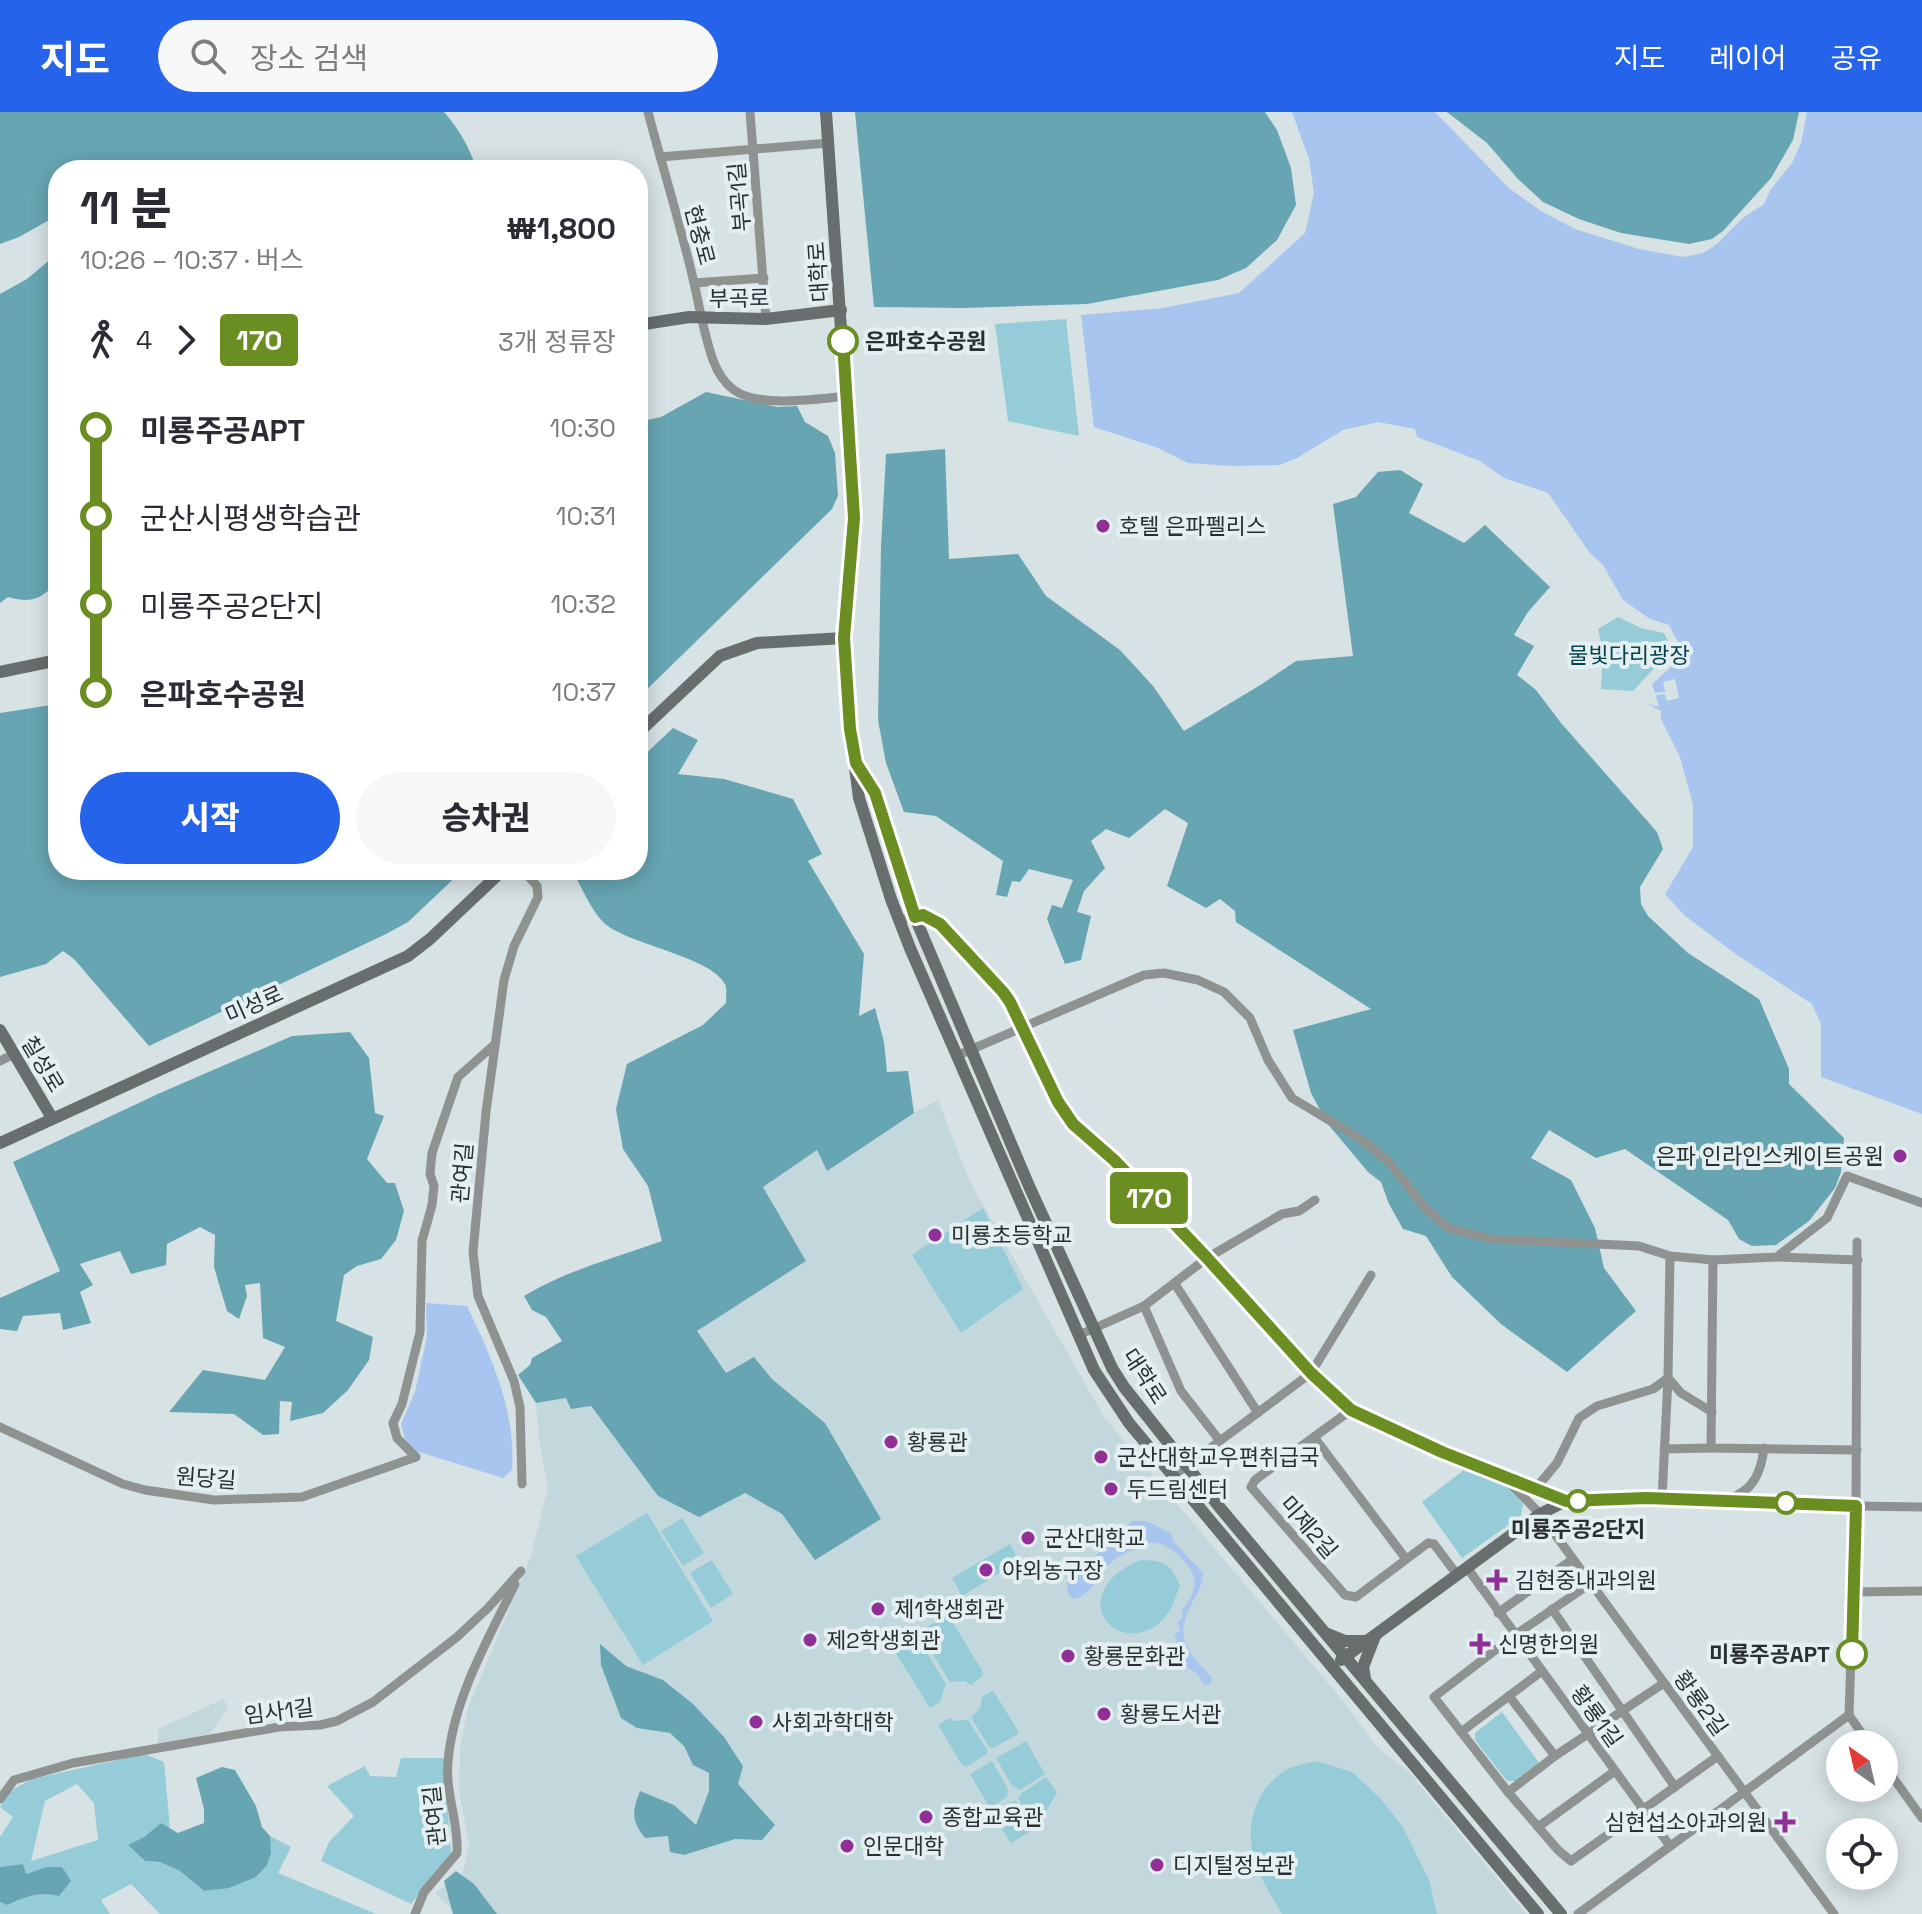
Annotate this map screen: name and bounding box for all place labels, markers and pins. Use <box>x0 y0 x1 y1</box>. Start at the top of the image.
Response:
marker: 은파호수공원 <box>828 326 858 356</box>
place label: 은파호수공원 <box>865 327 986 355</box>
place label: 호텔 은파펠리스 <box>1119 512 1266 540</box>
marker: 호텔 은파펠리스 <box>1094 517 1112 535</box>
place label: 은파 인라인스케이트공원 <box>1656 1142 1884 1170</box>
marker: 은파 인라인스케이트공원 <box>1891 1147 1909 1165</box>
place label: 미룡초등학교 <box>951 1221 1072 1249</box>
marker: 미룡초등학교 <box>926 1226 944 1244</box>
place label: 황룡관 <box>907 1428 968 1456</box>
marker: 황룡관 <box>882 1433 900 1451</box>
place label: 군산대학교우편취급국 <box>1117 1443 1319 1471</box>
marker: 군산대학교우편취급국 <box>1092 1448 1110 1466</box>
place label: 두드림센터 <box>1127 1475 1228 1503</box>
marker: 두드림센터 <box>1102 1480 1120 1498</box>
marker: 미룡주공2단지 <box>1567 1490 1589 1512</box>
unlabelled marker <box>1775 1492 1797 1514</box>
place label: 미룡주공2단지 <box>1511 1515 1645 1543</box>
place label: 군산대학교 <box>1044 1524 1145 1552</box>
marker: 군산대학교 <box>1019 1529 1037 1547</box>
place label: 야외농구장 <box>1002 1556 1103 1584</box>
marker: 야외농구장 <box>977 1561 995 1579</box>
place label: 김현중내과의원 <box>1515 1566 1657 1594</box>
marker: 김현중내과의원 <box>1486 1569 1508 1591</box>
place label: 제1학생회관 <box>894 1595 1004 1623</box>
marker: 제1학생회관 <box>869 1600 887 1618</box>
place label: 제2학생회관 <box>826 1626 940 1654</box>
place label: 신명한의원 <box>1498 1630 1599 1658</box>
marker: 제2학생회관 <box>801 1631 819 1649</box>
marker: 신명한의원 <box>1469 1633 1491 1655</box>
marker: 미룡주공APT <box>1837 1639 1867 1669</box>
place label: 미룡주공APT <box>1709 1640 1830 1668</box>
place label: 황룡문화관 <box>1084 1642 1185 1670</box>
marker: 황룡문화관 <box>1059 1647 1077 1665</box>
place label: 황룡도서관 <box>1120 1700 1221 1728</box>
marker: 황룡도서관 <box>1095 1705 1113 1723</box>
place label: 사회과학대학 <box>772 1708 893 1736</box>
marker: 사회과학대학 <box>747 1713 765 1731</box>
place label: 종합교육관 <box>942 1803 1043 1831</box>
marker: 종합교육관 <box>917 1808 935 1826</box>
place label: 심현섭소아과의원 <box>1605 1808 1767 1836</box>
marker: 심현섭소아과의원 <box>1774 1811 1796 1833</box>
place label: 인문대학 <box>863 1832 944 1860</box>
marker: 인문대학 <box>838 1837 856 1855</box>
place label: 디지털정보관 <box>1173 1851 1294 1879</box>
marker: 디지털정보관 <box>1148 1856 1166 1874</box>

